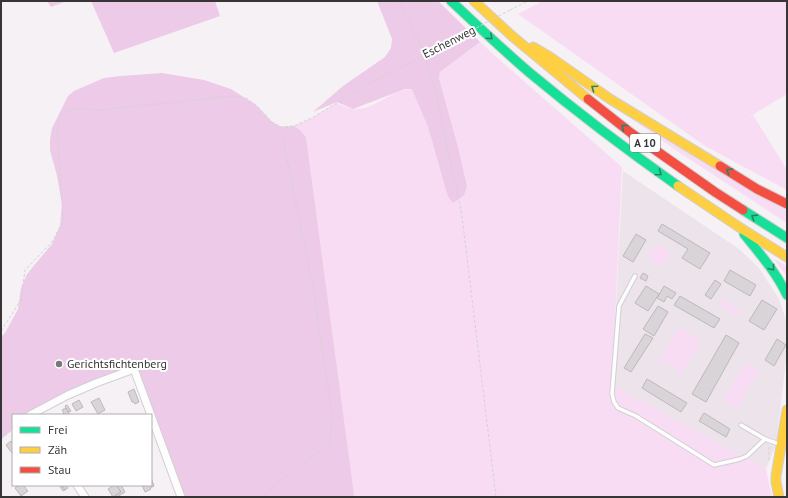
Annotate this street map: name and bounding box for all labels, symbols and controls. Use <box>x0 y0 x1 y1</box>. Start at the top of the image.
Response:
street label: Eschenweg <box>420 22 478 61</box>
one-way arrow <box>485 33 493 40</box>
one-way arrow <box>592 86 599 93</box>
one-way arrow <box>621 125 628 132</box>
road number: A 10 <box>630 134 660 152</box>
one-way arrow <box>655 168 662 176</box>
one-way arrow <box>726 169 733 176</box>
one-way arrow <box>751 214 758 222</box>
one-way arrow <box>767 264 774 271</box>
place label: Gerichtsfichtenberg <box>67 356 167 371</box>
marker: Gerichtsfichtenberg <box>54 359 64 369</box>
legend <box>12 414 152 486</box>
text: Frei <box>48 422 68 437</box>
text: Zäh <box>48 442 67 457</box>
text: Stau <box>48 462 71 477</box>

